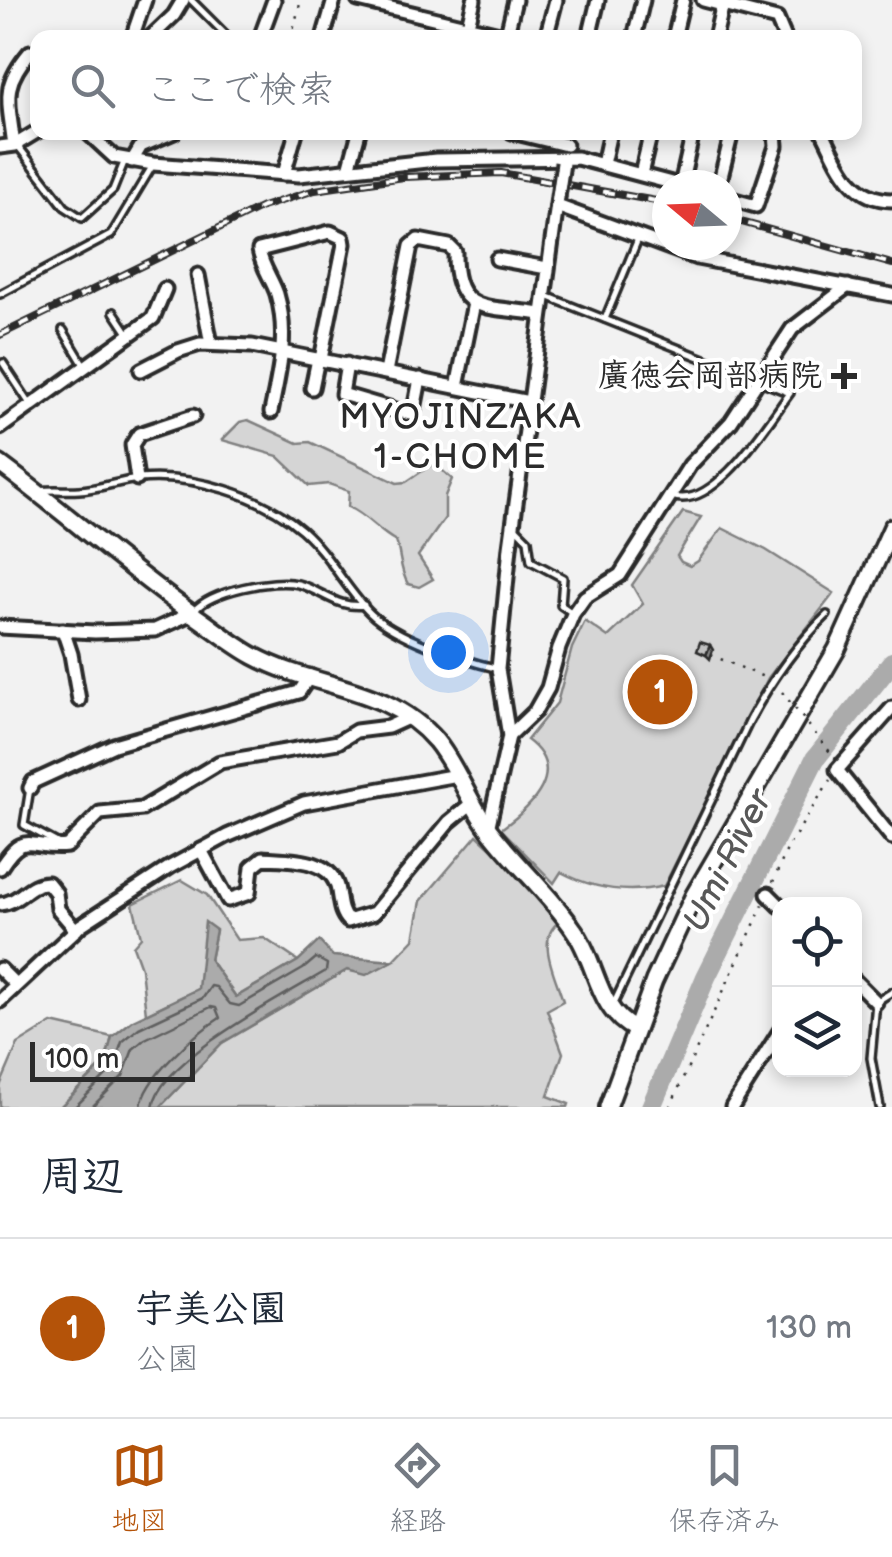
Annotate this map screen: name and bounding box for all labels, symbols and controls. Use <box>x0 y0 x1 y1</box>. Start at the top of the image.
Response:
search box <box>30 30 862 140</box>
icon: search <box>65 58 120 113</box>
text: ここで検索 <box>145 68 335 113</box>
north arrow <box>652 170 742 260</box>
place label: 廣徳会岡部病院 <box>598 357 822 396</box>
marker: 廣徳会岡部病院 <box>831 363 857 389</box>
district label: MYOJINZAKA 1-CHOME <box>339 396 583 479</box>
your location <box>423 627 474 678</box>
pin: 1 <box>628 654 692 730</box>
water label: Umi River <box>674 781 783 939</box>
map controls <box>772 897 862 1077</box>
button: locate <box>772 897 862 987</box>
button: layers <box>772 987 862 1077</box>
scale bar <box>30 1037 195 1082</box>
text: 100 m <box>45 1043 119 1076</box>
text: 周辺 <box>40 1152 124 1203</box>
text: 宇美公園 <box>135 1287 287 1332</box>
text: 1 <box>66 1309 79 1348</box>
text: 130 m <box>766 1309 852 1348</box>
text: 公園 <box>135 1340 199 1379</box>
tab: 地図 <box>111 1438 167 1538</box>
tab: 経路 <box>390 1438 446 1538</box>
tab: 保存済み <box>669 1438 781 1538</box>

